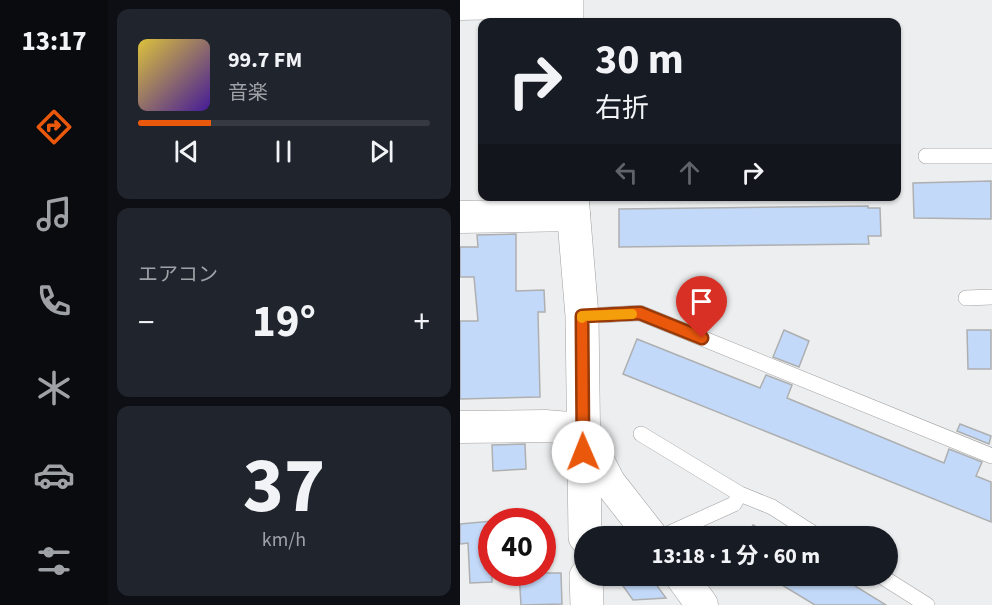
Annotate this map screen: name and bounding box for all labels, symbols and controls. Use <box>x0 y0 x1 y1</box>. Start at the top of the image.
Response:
text: 13:17 <box>21 22 87 61</box>
text: 30 m <box>595 30 684 90</box>
icon: right <box>496 42 574 120</box>
text: 99.7 FM <box>228 44 302 76</box>
text: 音楽 <box>228 79 268 107</box>
text: 右折 <box>595 89 649 128</box>
icon: directions <box>33 106 75 148</box>
icon: previous <box>170 135 203 168</box>
icon: pause <box>267 135 300 168</box>
icon: next <box>365 135 398 168</box>
icon: left <box>610 156 643 189</box>
icon: ahead <box>673 156 706 189</box>
icon: right <box>736 156 769 189</box>
icon: music <box>33 193 75 235</box>
text: エアコン <box>138 261 218 289</box>
pin <box>676 276 727 338</box>
icon: phone <box>33 280 75 322</box>
icon: arrive <box>685 285 718 318</box>
text: 19° <box>252 290 316 354</box>
text: − <box>138 299 154 346</box>
text: + <box>414 299 430 346</box>
icon: climate <box>33 367 75 409</box>
position arrow <box>551 420 615 484</box>
text: 37 <box>243 431 325 542</box>
icon: car <box>33 454 75 496</box>
speed limit sign: 40 <box>478 508 556 586</box>
text: km/h <box>262 526 306 554</box>
icon: filters <box>33 540 75 582</box>
text: 13:18 · 1 分 · 60 m <box>652 540 820 572</box>

